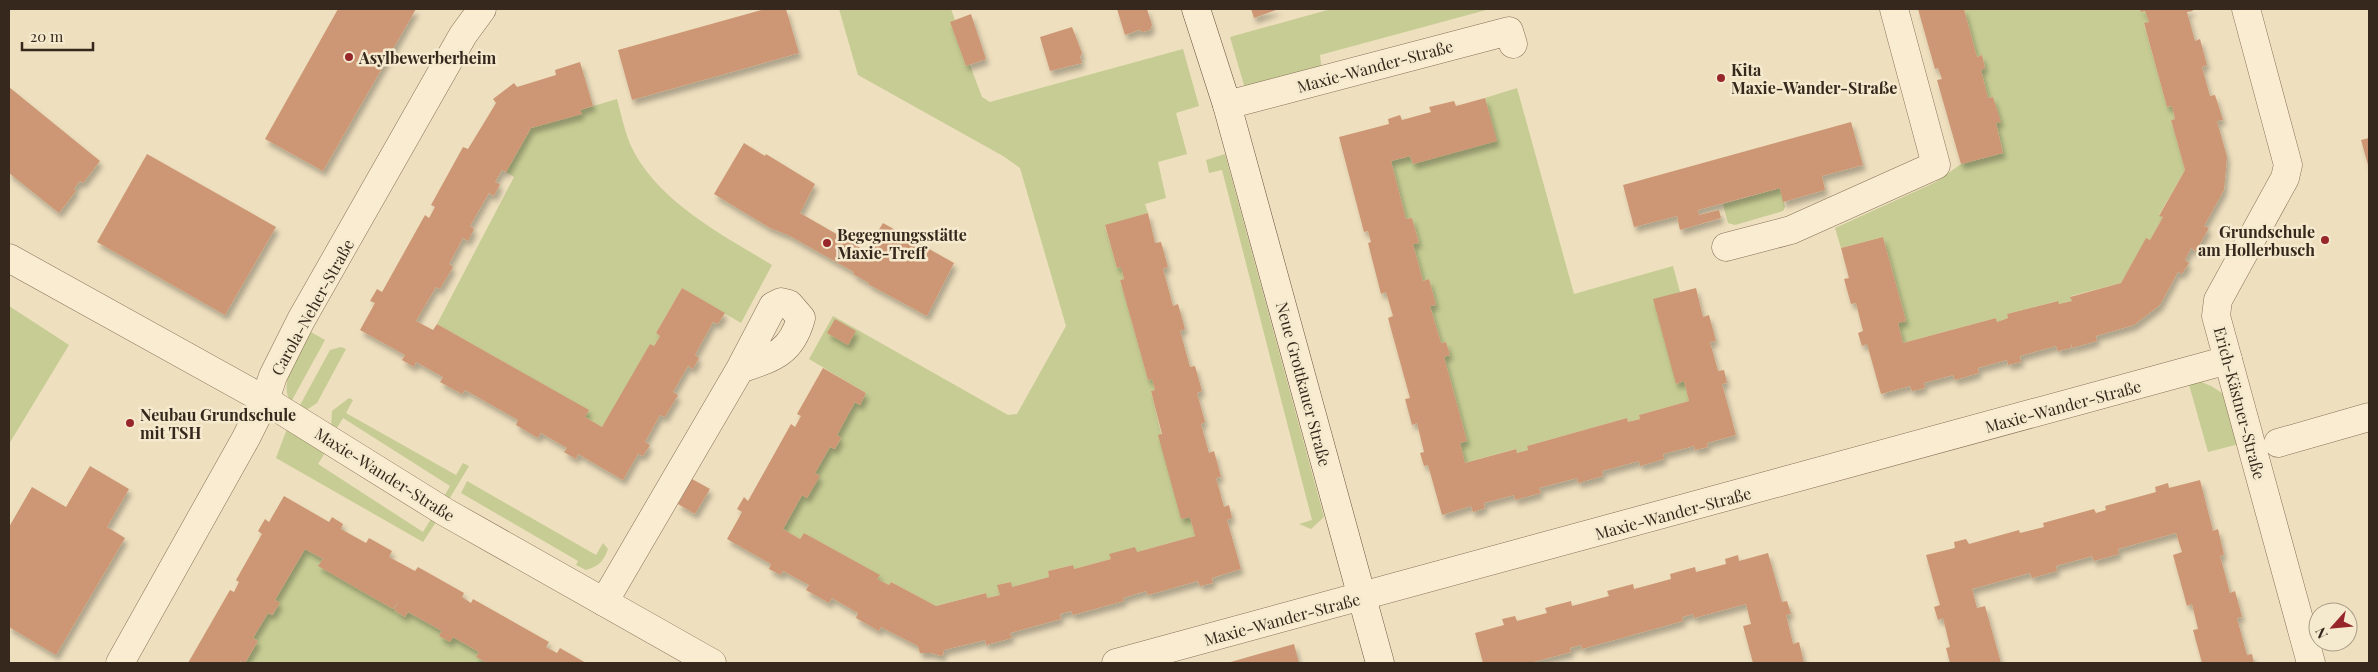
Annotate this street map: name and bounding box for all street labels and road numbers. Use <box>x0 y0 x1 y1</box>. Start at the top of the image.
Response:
street label: Maxie-Wander-Straße <box>1295 35 1455 97</box>
street label: Carola-Neher-Straße <box>266 235 358 379</box>
street label: Neue Grottkauer Straße <box>1272 299 1336 469</box>
street label: Erich-Kästner-Straße <box>2210 324 2270 482</box>
street label: Maxie-Wander-Straße <box>1983 375 2143 437</box>
street label: Maxie-Wander-Straße <box>311 422 459 526</box>
street label: Maxie-Wander-Straße <box>1593 482 1753 544</box>
street label: Maxie-Wander-Straße <box>1202 588 1362 650</box>

